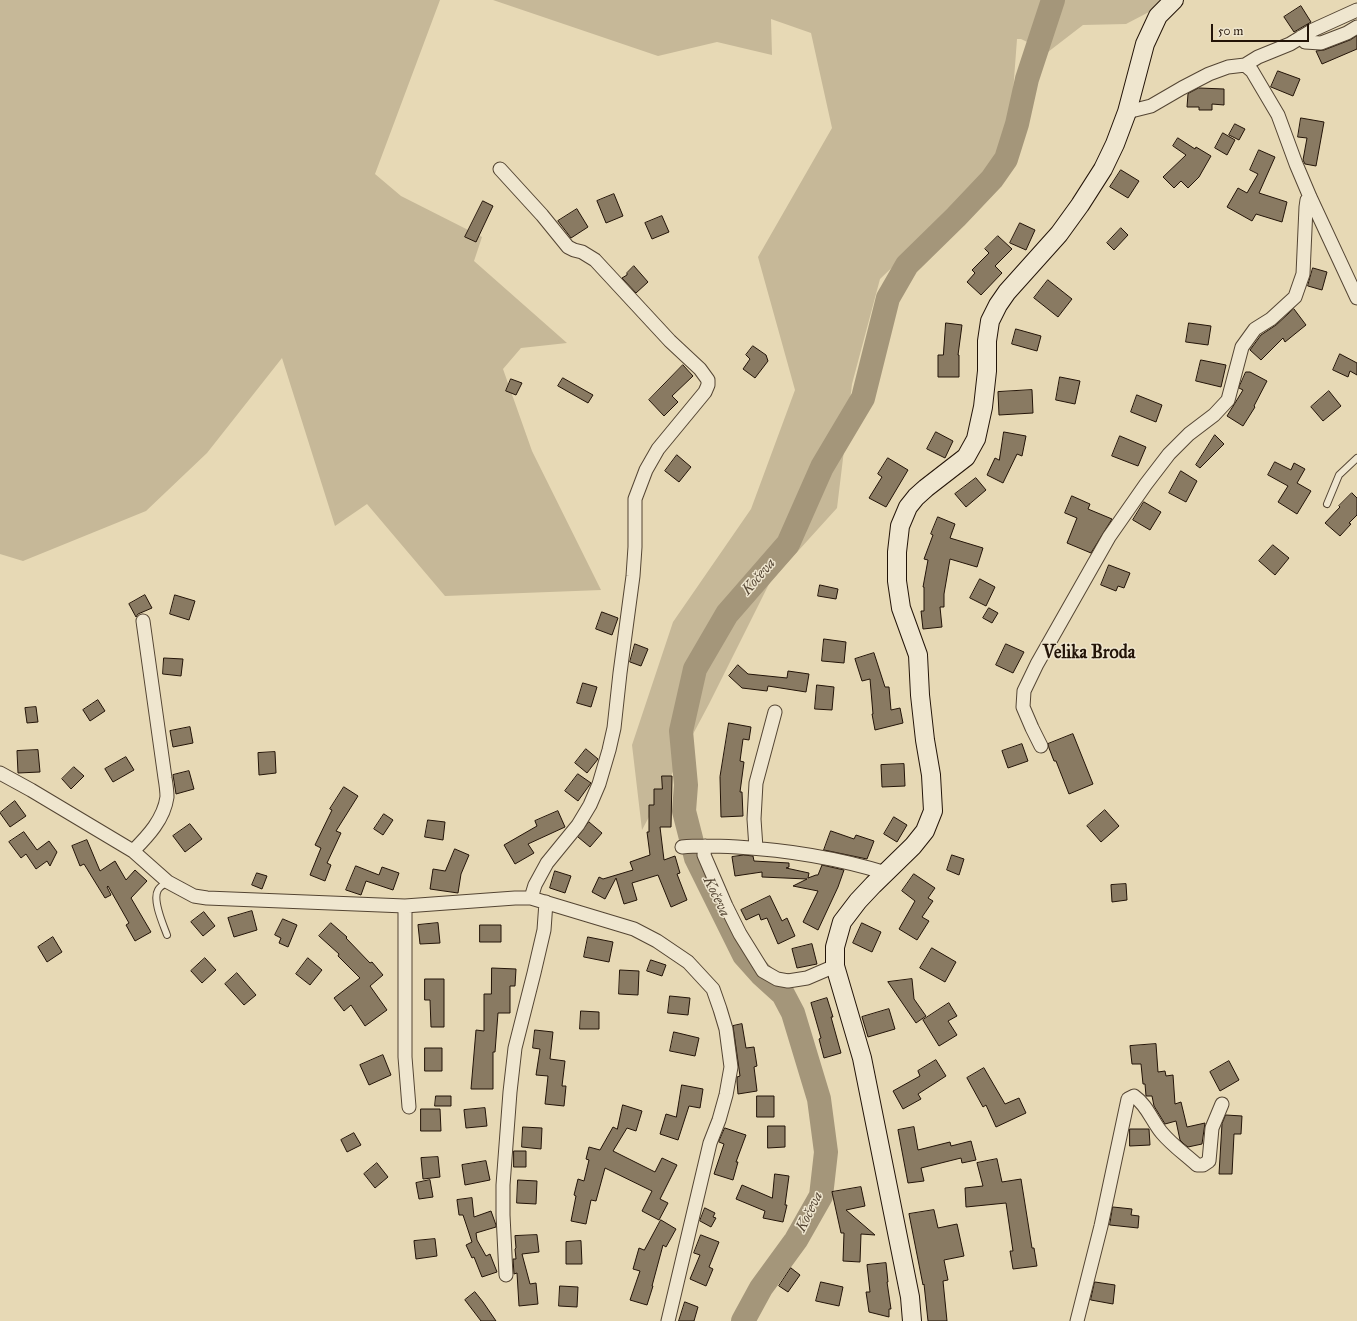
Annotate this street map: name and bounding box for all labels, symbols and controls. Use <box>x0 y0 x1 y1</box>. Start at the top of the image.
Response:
scale bar <box>1213 16 1311 42</box>
text: 50 m <box>1218 24 1243 38</box>
water label: Kočeva <box>738 555 780 599</box>
district label: Velika Broda <box>1043 643 1135 665</box>
water label: Kočeva <box>699 874 733 920</box>
water label: Kočeva <box>793 1189 827 1235</box>

